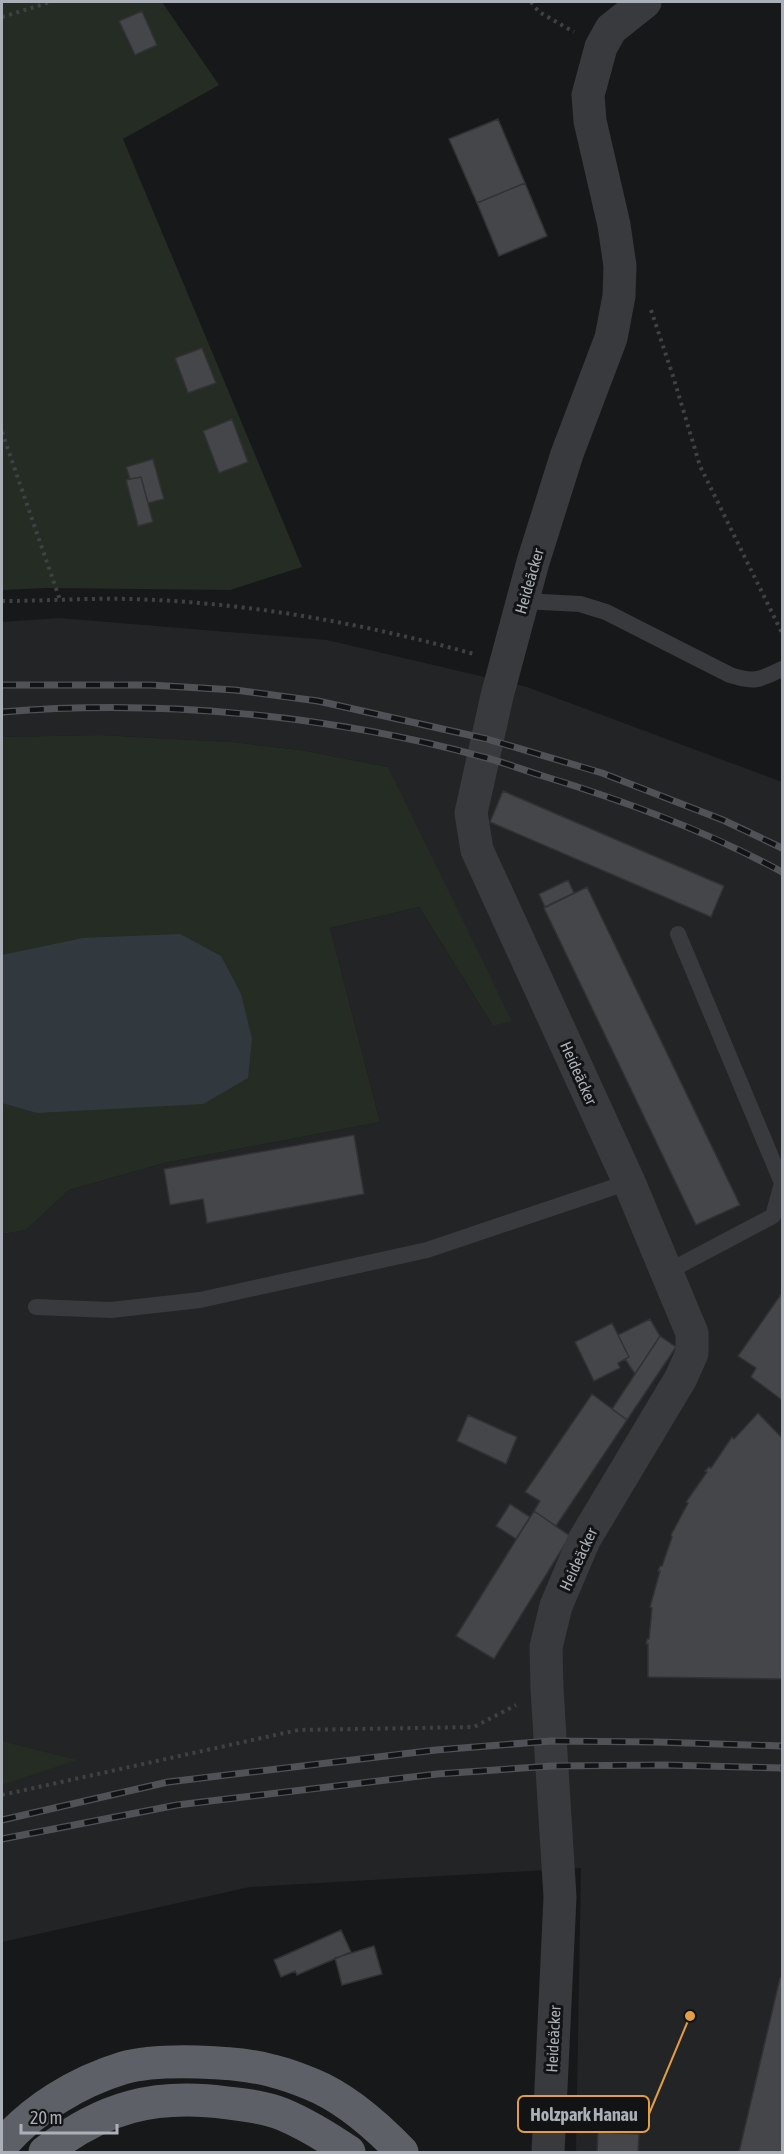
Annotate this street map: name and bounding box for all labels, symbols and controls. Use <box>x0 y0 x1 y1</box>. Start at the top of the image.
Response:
street label: Heideäcker <box>511 546 547 616</box>
street label: Heideäcker <box>557 1039 601 1108</box>
street label: Heideäcker <box>556 1525 600 1593</box>
street label: Heideäcker <box>542 2005 564 2073</box>
callout: Holzpark Hanau <box>518 2096 649 2132</box>
scale bar <box>21 2097 117 2135</box>
text: Holzpark Hanau <box>530 2104 638 2125</box>
text: 20 m <box>30 2107 62 2128</box>

